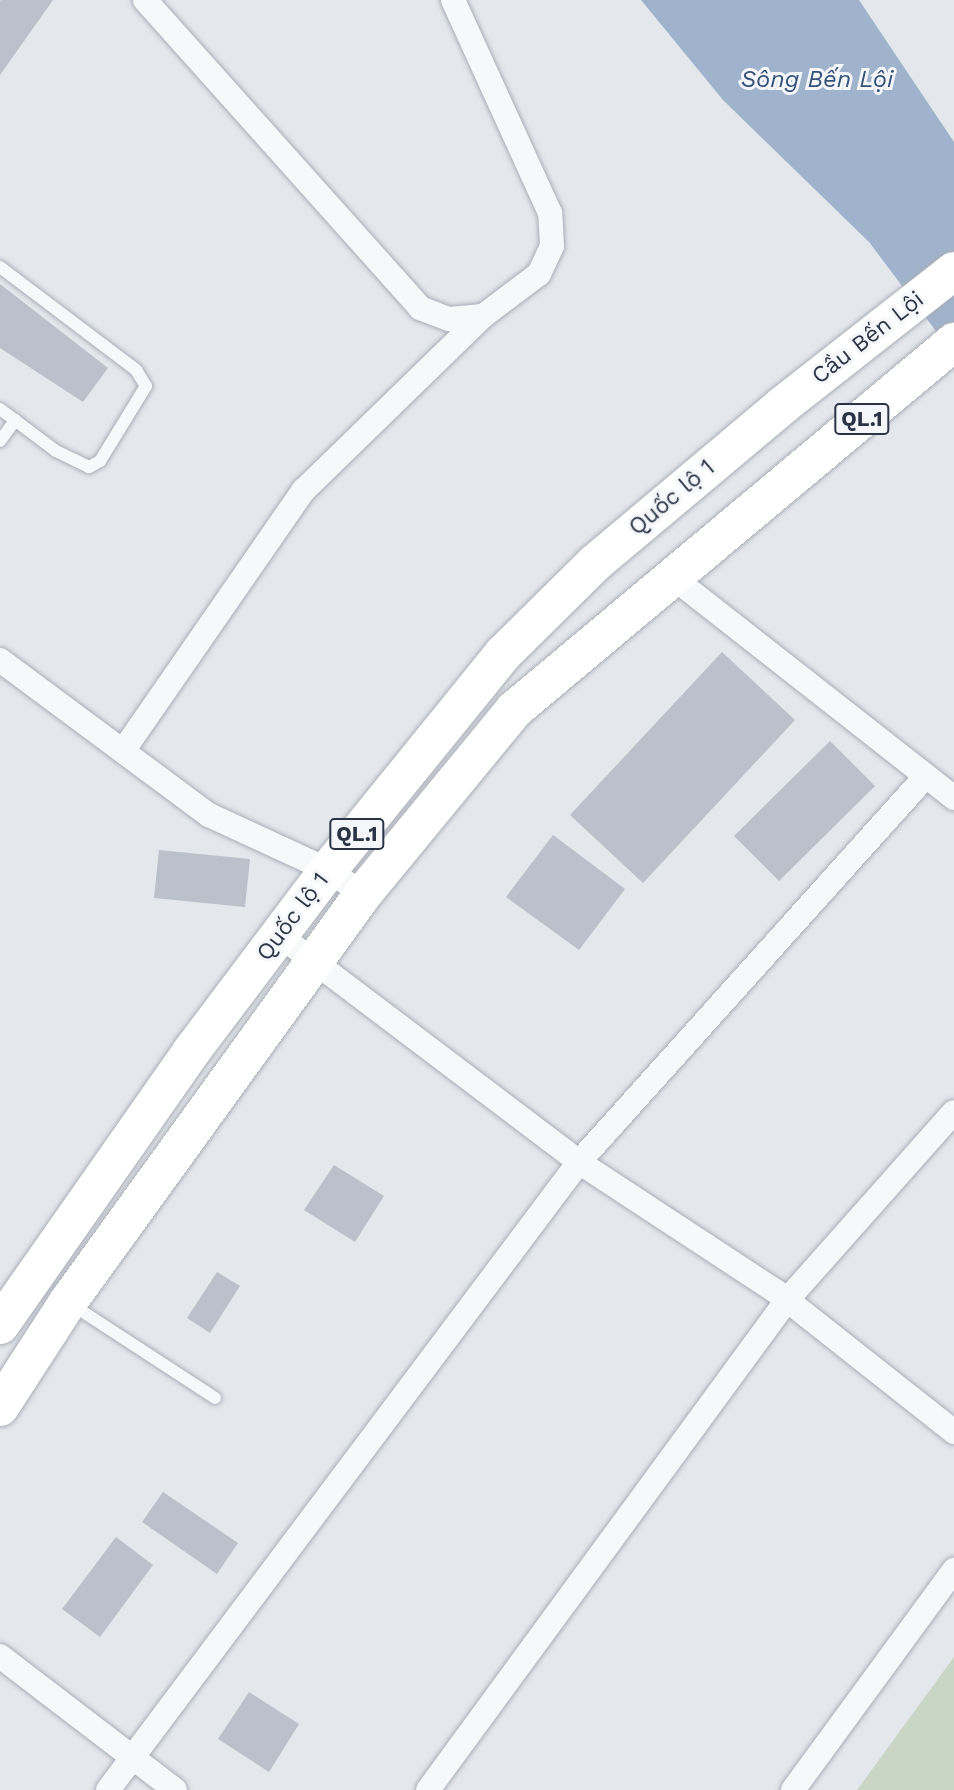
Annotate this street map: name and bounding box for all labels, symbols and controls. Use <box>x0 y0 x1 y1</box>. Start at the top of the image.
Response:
water label: Sông Bến Lội <box>741 66 893 94</box>
street label: Cầu Bến Lội <box>806 286 930 390</box>
road number: QL.1 <box>834 402 890 436</box>
street label: Quốc lộ 1 <box>623 454 721 542</box>
road number: QL.1 <box>329 816 385 852</box>
street label: Quốc lộ 1 <box>251 867 335 967</box>

